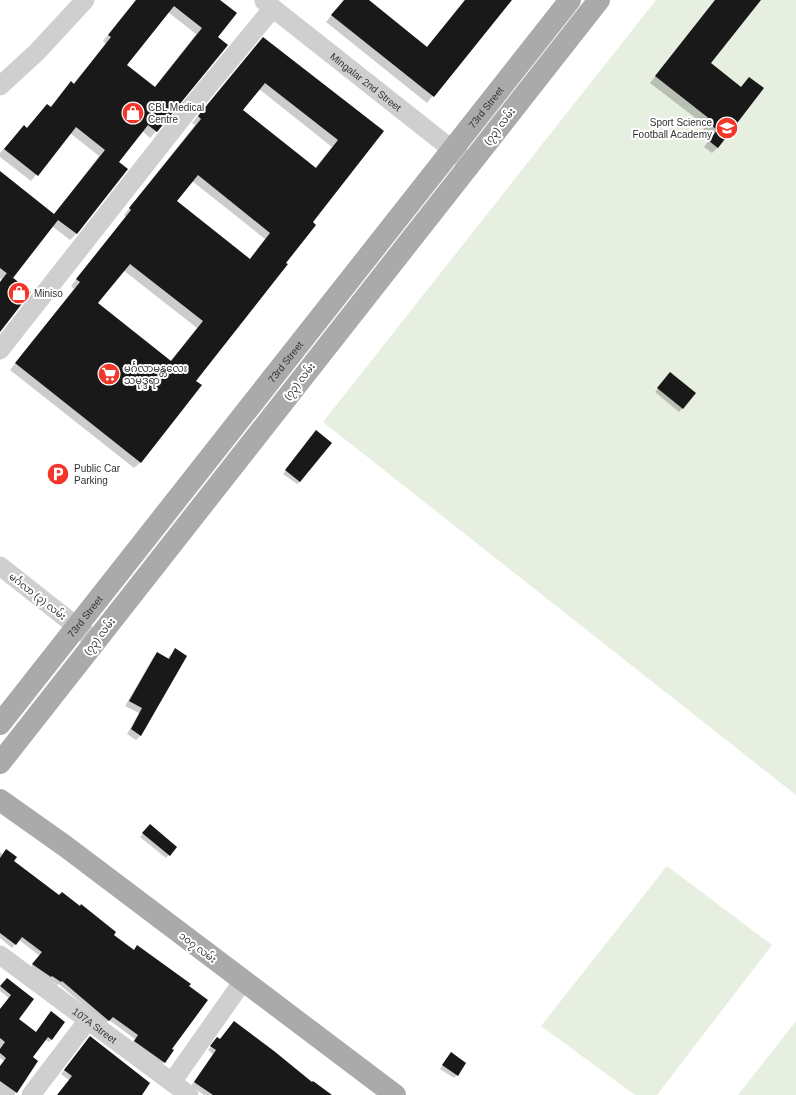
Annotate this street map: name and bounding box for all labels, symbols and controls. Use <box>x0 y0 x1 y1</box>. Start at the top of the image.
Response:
street label: Mingalar 2nd Street <box>328 51 404 114</box>
street label: 73rd Street <box>466 84 506 130</box>
shop icon: CBL Medical Centre <box>120 100 146 126</box>
place label: CBL Medical Centre <box>148 102 204 125</box>
street label: (၇၃) လမ်း <box>480 105 520 149</box>
school or university icon: Sport Science Football Academy <box>714 115 740 141</box>
place label: Sport Science Football Academy <box>633 117 712 140</box>
shop icon: Miniso <box>6 280 32 306</box>
place label: Miniso <box>34 288 63 299</box>
street label: 73rd Street <box>266 339 305 385</box>
street label: (၇၃) လမ်း <box>280 360 320 404</box>
supermarket icon: မင်္ဂလာမန္တလေး သမုဒ္ဒရာ <box>96 361 122 387</box>
place label: မင်္ဂလာမန္တလေး သမုဒ္ဒရာ <box>124 361 187 389</box>
parking icon: Public Car Parking <box>45 461 71 487</box>
place label: Public Car Parking <box>74 463 121 486</box>
street label: မင်္ဂလာ (၃) လမ်း <box>5 569 70 624</box>
street label: 73rd Street <box>66 594 105 640</box>
street label: (၇၃) လမ်း <box>80 615 120 659</box>
street label: ၁၀၇ လမ်း <box>175 928 220 967</box>
street label: 107A Street <box>70 1006 119 1046</box>

